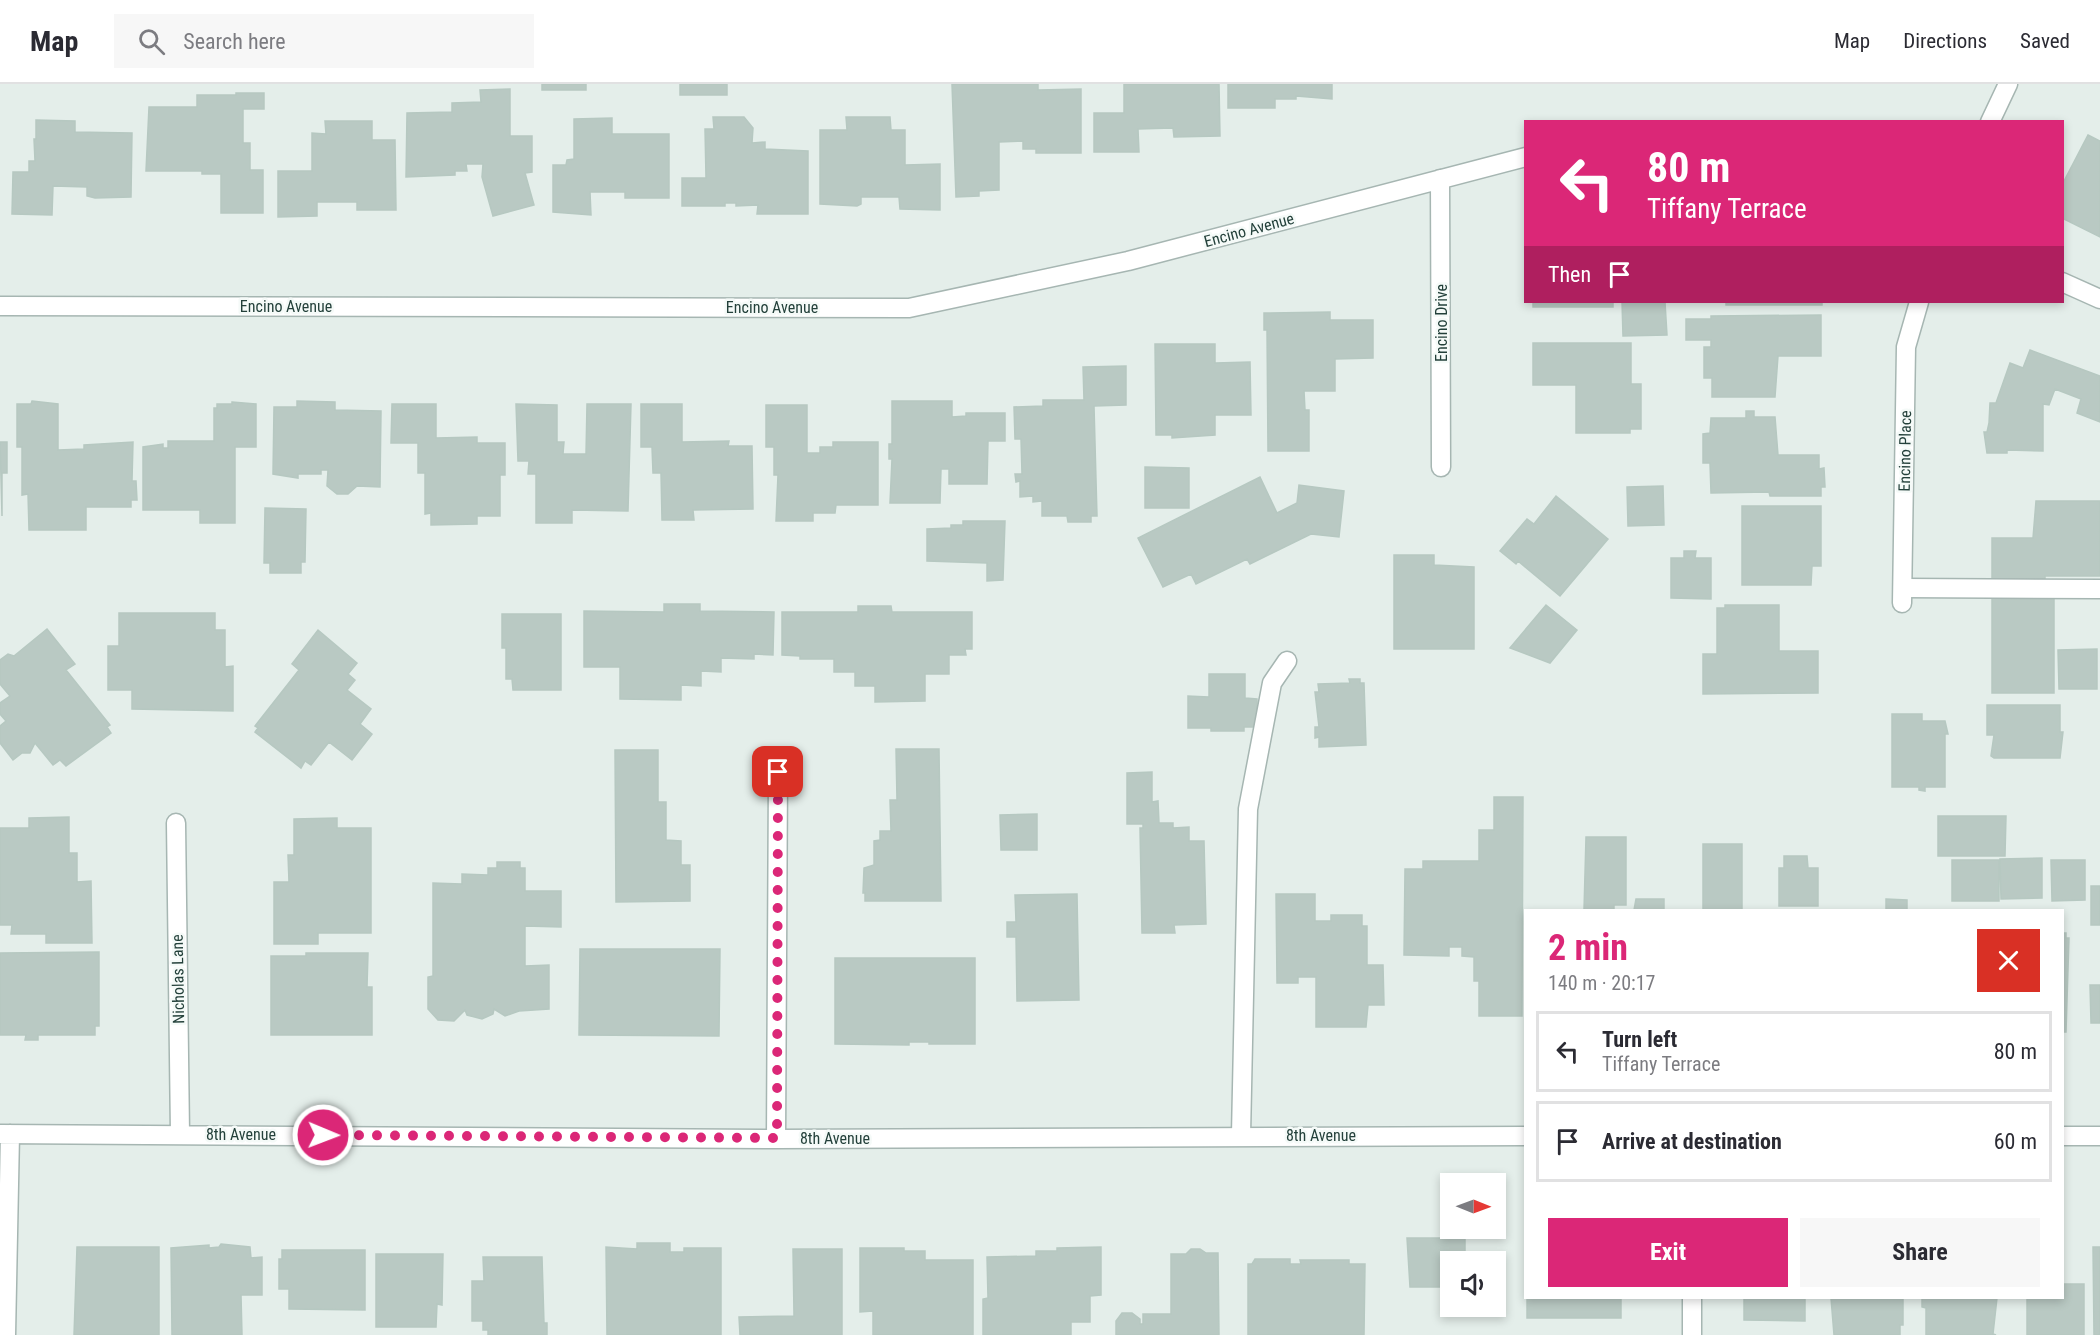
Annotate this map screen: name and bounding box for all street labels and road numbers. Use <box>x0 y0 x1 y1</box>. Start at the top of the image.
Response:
street label: Encino Avenue <box>1202 209 1296 251</box>
street label: Encino Drive <box>1432 284 1451 362</box>
street label: Encino Avenue <box>240 297 332 316</box>
street label: Encino Avenue <box>726 298 818 317</box>
street label: Encino Place <box>1895 410 1915 492</box>
street label: Nicholas Lane <box>168 934 188 1024</box>
street label: 8th Avenue <box>206 1125 276 1144</box>
street label: 8th Avenue <box>1286 1126 1356 1145</box>
street label: 8th Avenue <box>800 1129 870 1148</box>

